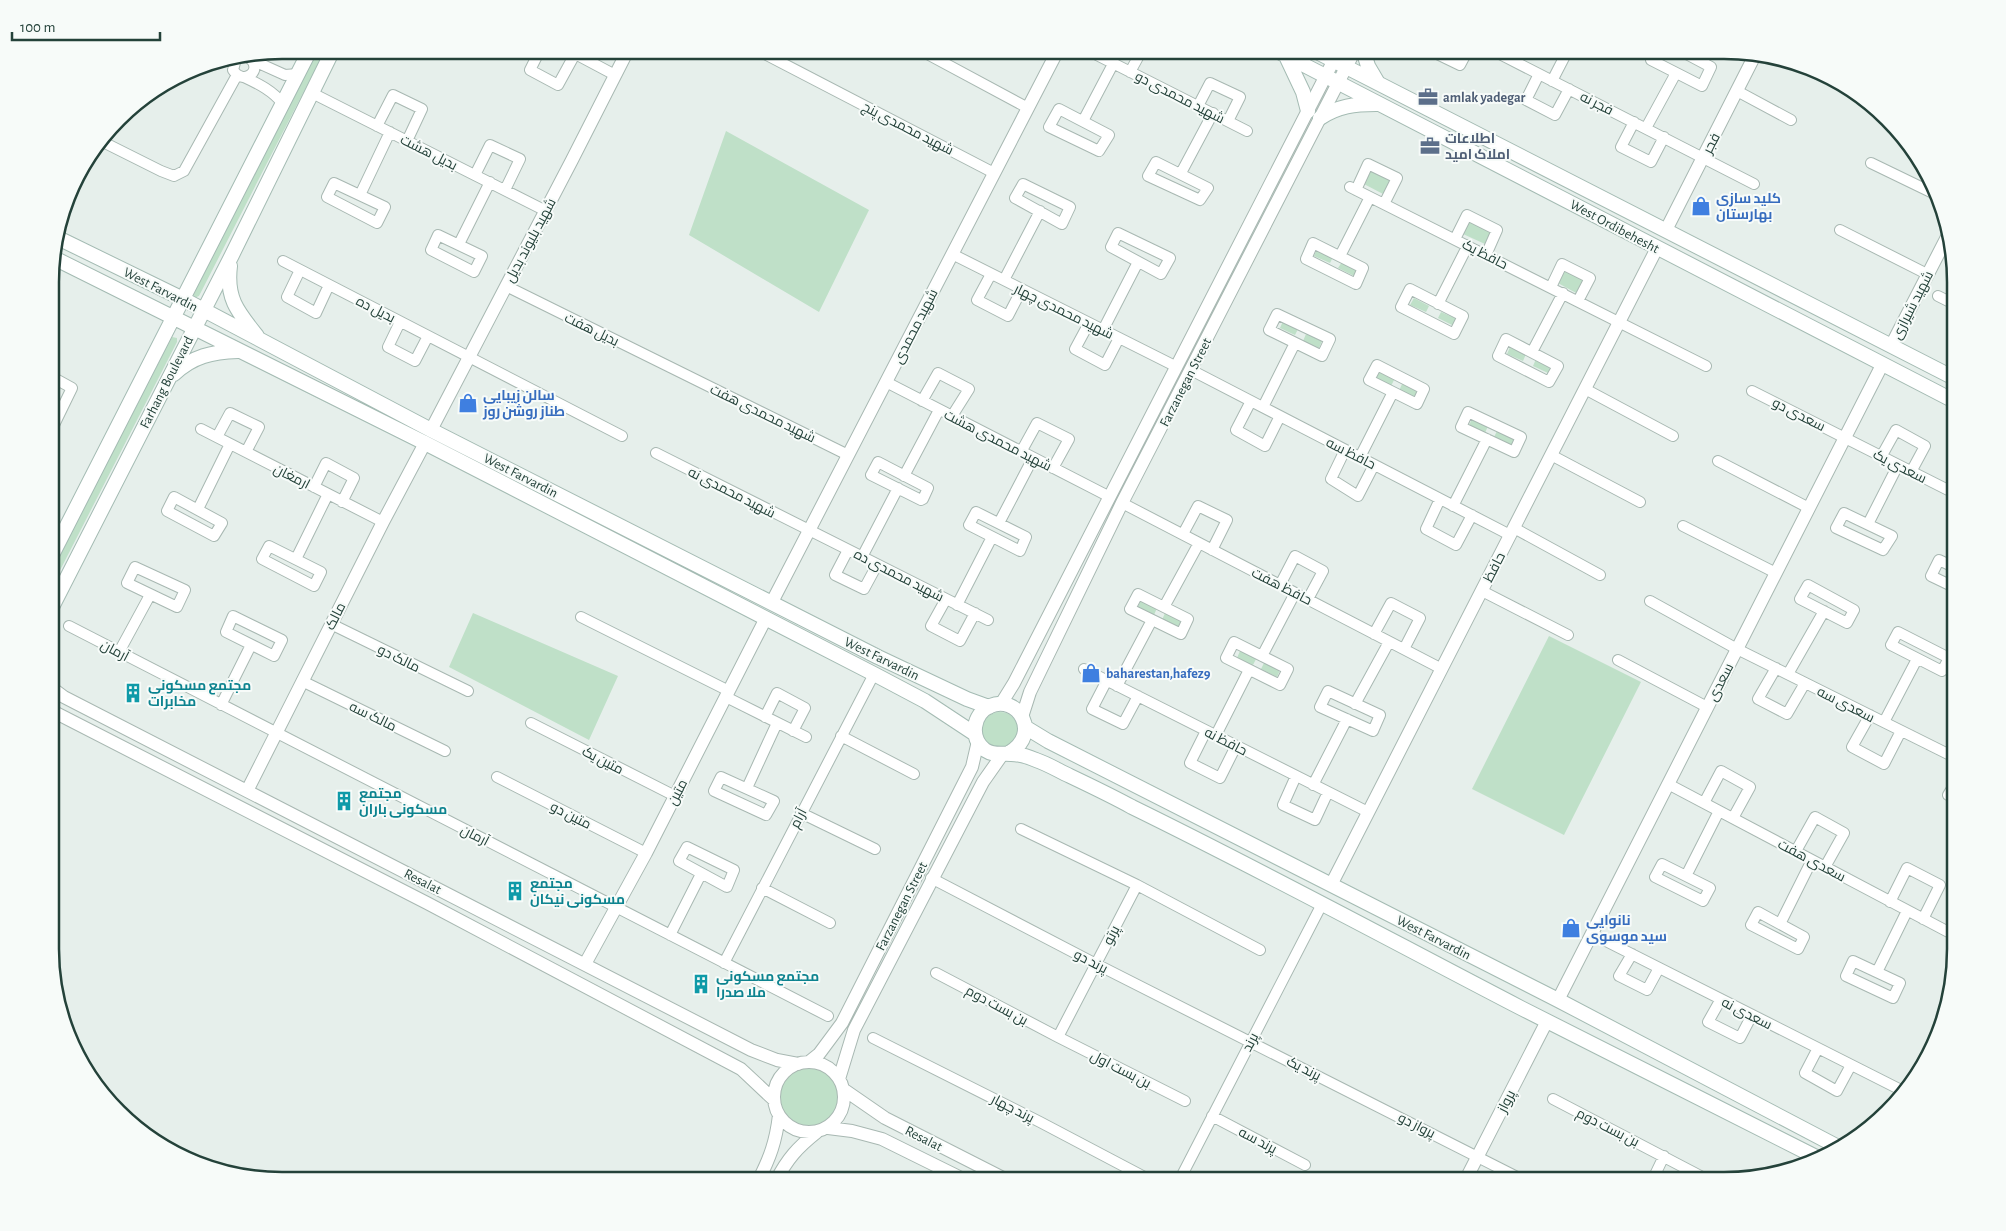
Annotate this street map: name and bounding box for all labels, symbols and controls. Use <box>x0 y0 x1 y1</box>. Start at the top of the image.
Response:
scale bar <box>12 10 160 42</box>
text: 100 m <box>20 20 55 35</box>
street label: شهید محمدی دو <box>1133 69 1227 126</box>
office icon: amlak yadegar <box>1417 86 1439 108</box>
street label: فجر نه <box>1578 90 1615 118</box>
place label: amlak yadegar <box>1443 91 1526 105</box>
street label: شهید محمدی پنج <box>859 100 956 160</box>
street label: فجر <box>1700 131 1723 157</box>
place label: اطلاعات املاک امید <box>1445 132 1510 162</box>
street label: بدیل هشت <box>398 133 459 173</box>
office icon: اطلاعات املاک امید <box>1419 135 1441 157</box>
place label: کلید سازی بهارستان <box>1716 192 1781 223</box>
shop icon: کلید سازی بهارستان <box>1690 195 1712 217</box>
street label: شهید بلیوند بدیل <box>503 196 559 285</box>
street label: West Ordibehesht <box>1568 198 1662 256</box>
street label: حافظ یک <box>1460 238 1510 272</box>
street label: West Farvardin <box>121 265 200 315</box>
street label: شهید شیرازی <box>1890 269 1936 342</box>
street label: شهید محمدی چهار <box>1010 281 1116 344</box>
street label: شهید محمدی <box>891 287 941 366</box>
street label: بدیل ده <box>354 294 397 326</box>
street label: بدیل هفت <box>562 311 621 349</box>
street label: Farhang Boulevard <box>138 334 196 431</box>
street label: Farzanegan Street <box>1157 335 1215 429</box>
street label: شهید محمدی هفت <box>708 382 818 446</box>
place label: سالن زیبایی طناز روشن روز <box>482 389 565 420</box>
shop icon: سالن زیبایی طناز روشن روز <box>457 392 479 414</box>
street label: سعدی دو <box>1770 396 1827 434</box>
street label: شهید محمدی هشت <box>942 408 1054 474</box>
street label: حافظ سه <box>1324 435 1378 472</box>
street label: سعدی یک <box>1871 447 1929 486</box>
street label: West Farvardin <box>481 451 560 501</box>
street label: ارمغان <box>271 462 312 492</box>
street label: شهید محمدی نه <box>686 465 777 521</box>
street label: شهید محمدی ده <box>851 547 946 605</box>
street label: حافظ <box>1481 550 1508 585</box>
street label: حافظ هفت <box>1249 566 1314 608</box>
street label: مالک <box>323 601 349 632</box>
street label: West Farvardin <box>842 635 921 683</box>
street label: آرمان <box>98 637 132 664</box>
street label: مالک دو <box>375 643 422 675</box>
street label: سعدی <box>1705 661 1736 704</box>
shop icon: baharestan,hafez9 <box>1080 662 1102 684</box>
place label: baharestan,hafez9 <box>1106 667 1211 681</box>
place label: مجتمع مسکونی مخابرات <box>148 679 251 710</box>
building icon: مجتمع مسکونی مخابرات <box>122 682 144 704</box>
street label: سعدی سه <box>1815 684 1877 725</box>
street label: مالک سه <box>347 700 398 734</box>
street label: حافظ نه <box>1202 725 1249 759</box>
street label: متین یک <box>580 745 626 777</box>
street label: متین <box>666 777 690 808</box>
place label: مجتمع مسکونی باران <box>359 787 447 818</box>
building icon: مجتمع مسکونی باران <box>333 790 355 812</box>
street label: متین دو <box>548 800 593 832</box>
street label: آرام <box>787 806 812 832</box>
street label: آرمان <box>458 822 492 849</box>
street label: سعدی هفت <box>1775 837 1848 885</box>
street label: Farzanegan Street <box>873 859 931 953</box>
street label: Resalat <box>402 867 444 897</box>
place label: مجتمع مسکونی نیکان <box>530 877 625 908</box>
building icon: مجتمع مسکونی نیکان <box>504 880 526 902</box>
street label: West Farvardin <box>1394 913 1473 963</box>
place label: نانوایی سید موسوی <box>1586 914 1667 945</box>
shop icon: نانوایی سید موسوی <box>1560 917 1582 939</box>
street label: پرتو <box>1101 923 1125 948</box>
street label: پرند دو <box>1070 948 1110 978</box>
place label: مجتمع مسکونی ملا صدرا <box>716 970 819 1000</box>
building icon: مجتمع مسکونی ملا صدرا <box>690 973 712 995</box>
street label: بن بست دوم <box>962 984 1030 1030</box>
street label: سعدی نه <box>1719 995 1774 1033</box>
street label: پرند <box>1240 1031 1263 1055</box>
street label: بن بست اول <box>1087 1049 1153 1092</box>
street label: پرند یک <box>1283 1054 1323 1085</box>
street label: پرواز <box>1495 1088 1520 1117</box>
street label: پرند چهار <box>987 1092 1037 1128</box>
street label: بن بست دوم <box>1573 1106 1641 1151</box>
street label: پرواز دو <box>1395 1111 1438 1143</box>
street label: Resalat <box>903 1124 945 1154</box>
street label: پرند سه <box>1235 1125 1279 1159</box>

